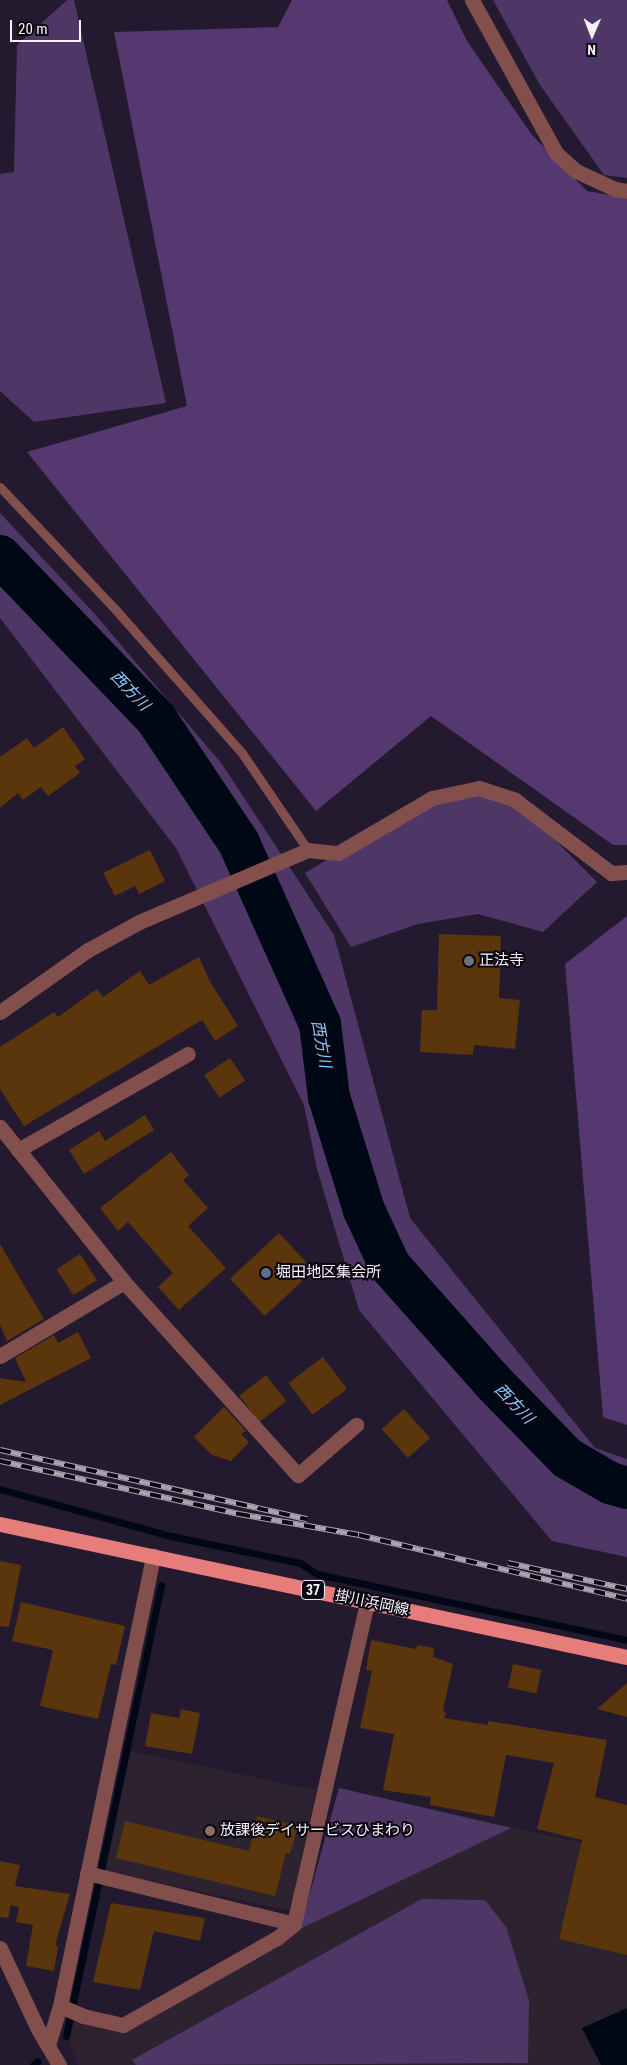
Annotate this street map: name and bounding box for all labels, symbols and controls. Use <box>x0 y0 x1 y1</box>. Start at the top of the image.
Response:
scale bar <box>12 10 84 42</box>
north arrow <box>567 10 617 60</box>
text: 20 m <box>18 20 48 38</box>
text: N <box>587 42 596 58</box>
water label: 西方川 <box>106 667 154 715</box>
place label: 正法寺 <box>479 952 524 970</box>
marker: 正法寺 <box>463 955 475 967</box>
water label: 西方川 <box>307 1019 335 1069</box>
place label: 堀田地区集会所 <box>276 1264 381 1282</box>
marker: 堀田地区集会所 <box>260 1267 272 1279</box>
water label: 西方川 <box>490 1380 538 1428</box>
road number: 37 <box>300 1578 326 1602</box>
street label: 掛川浜岡線 <box>333 1586 411 1620</box>
place label: 放課後デイサービスひまわり <box>220 1822 415 1840</box>
marker: 放課後デイサービスひまわり <box>204 1825 216 1837</box>

